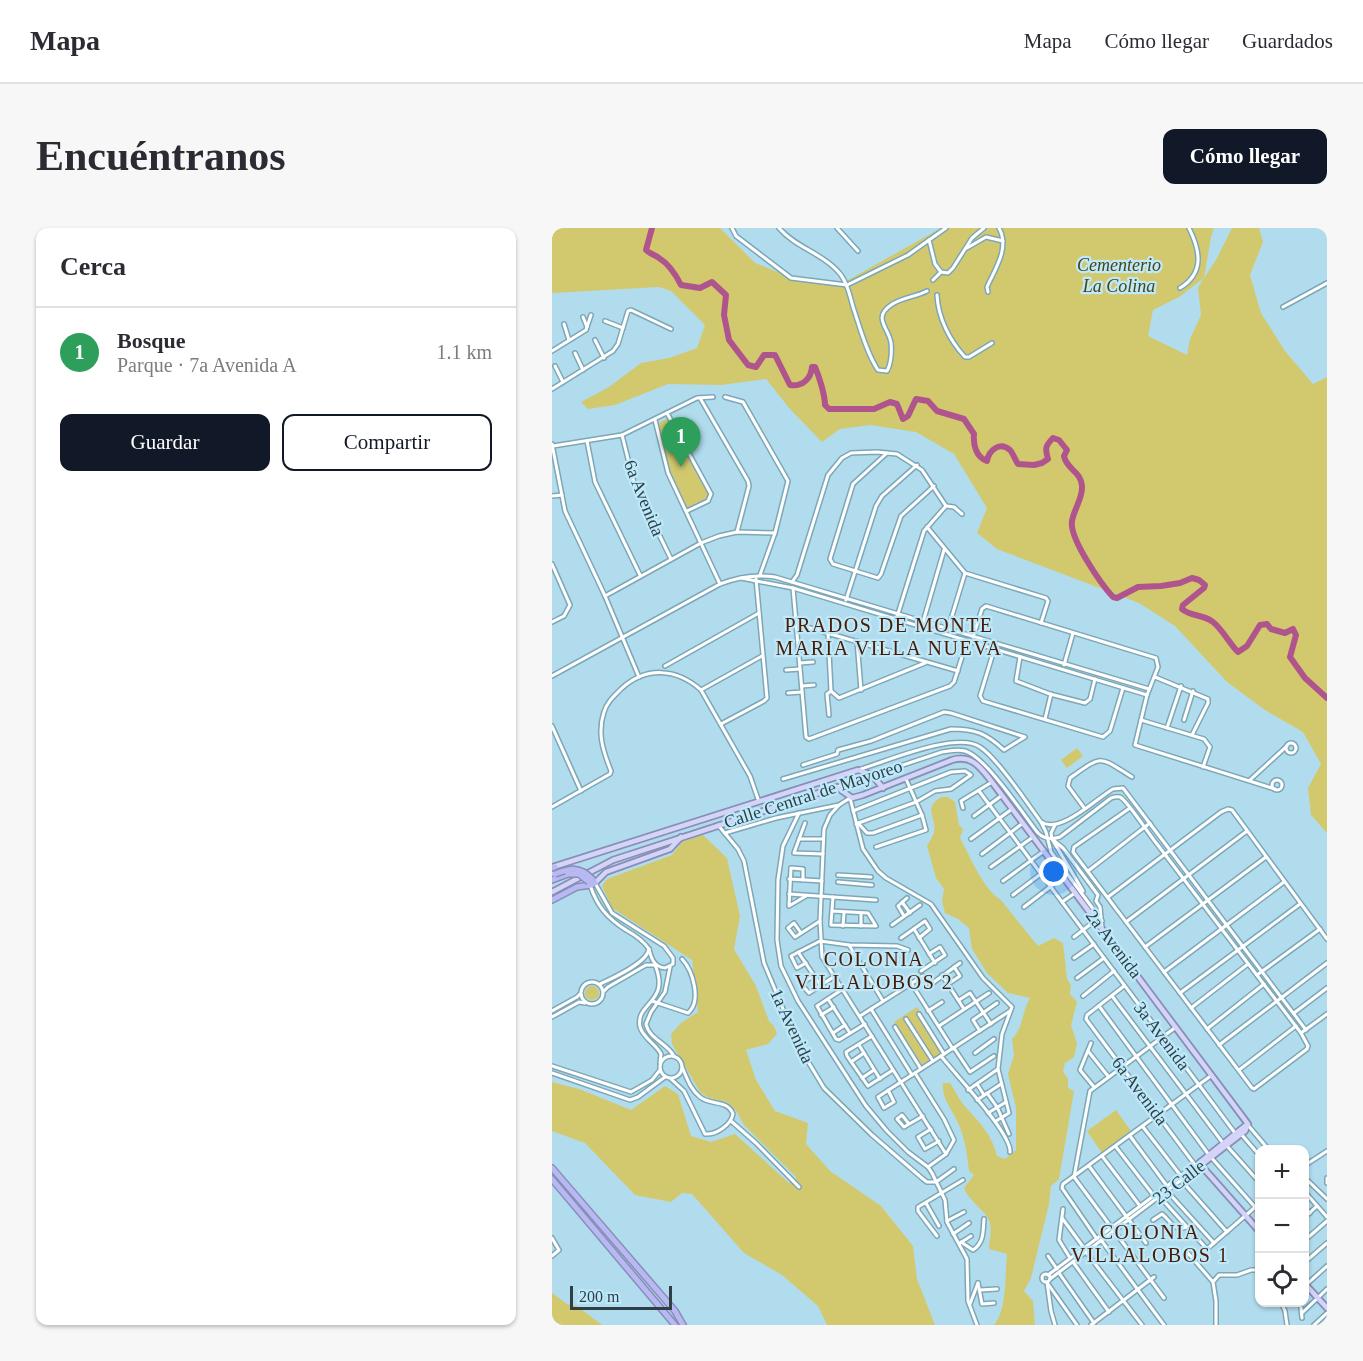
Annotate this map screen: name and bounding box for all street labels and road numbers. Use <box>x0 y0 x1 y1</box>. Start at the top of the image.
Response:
street label: 6a Avenida <box>620 457 668 539</box>
street label: Calle Central de Mayoreo <box>721 756 905 832</box>
street label: 2a Avenida <box>1082 906 1146 982</box>
street label: 1a Avenida <box>766 985 818 1067</box>
street label: 3a Avenida <box>1130 998 1194 1074</box>
street label: 6a Avenida <box>1108 1053 1172 1129</box>
street label: 23 Calle <box>1149 1155 1209 1209</box>

